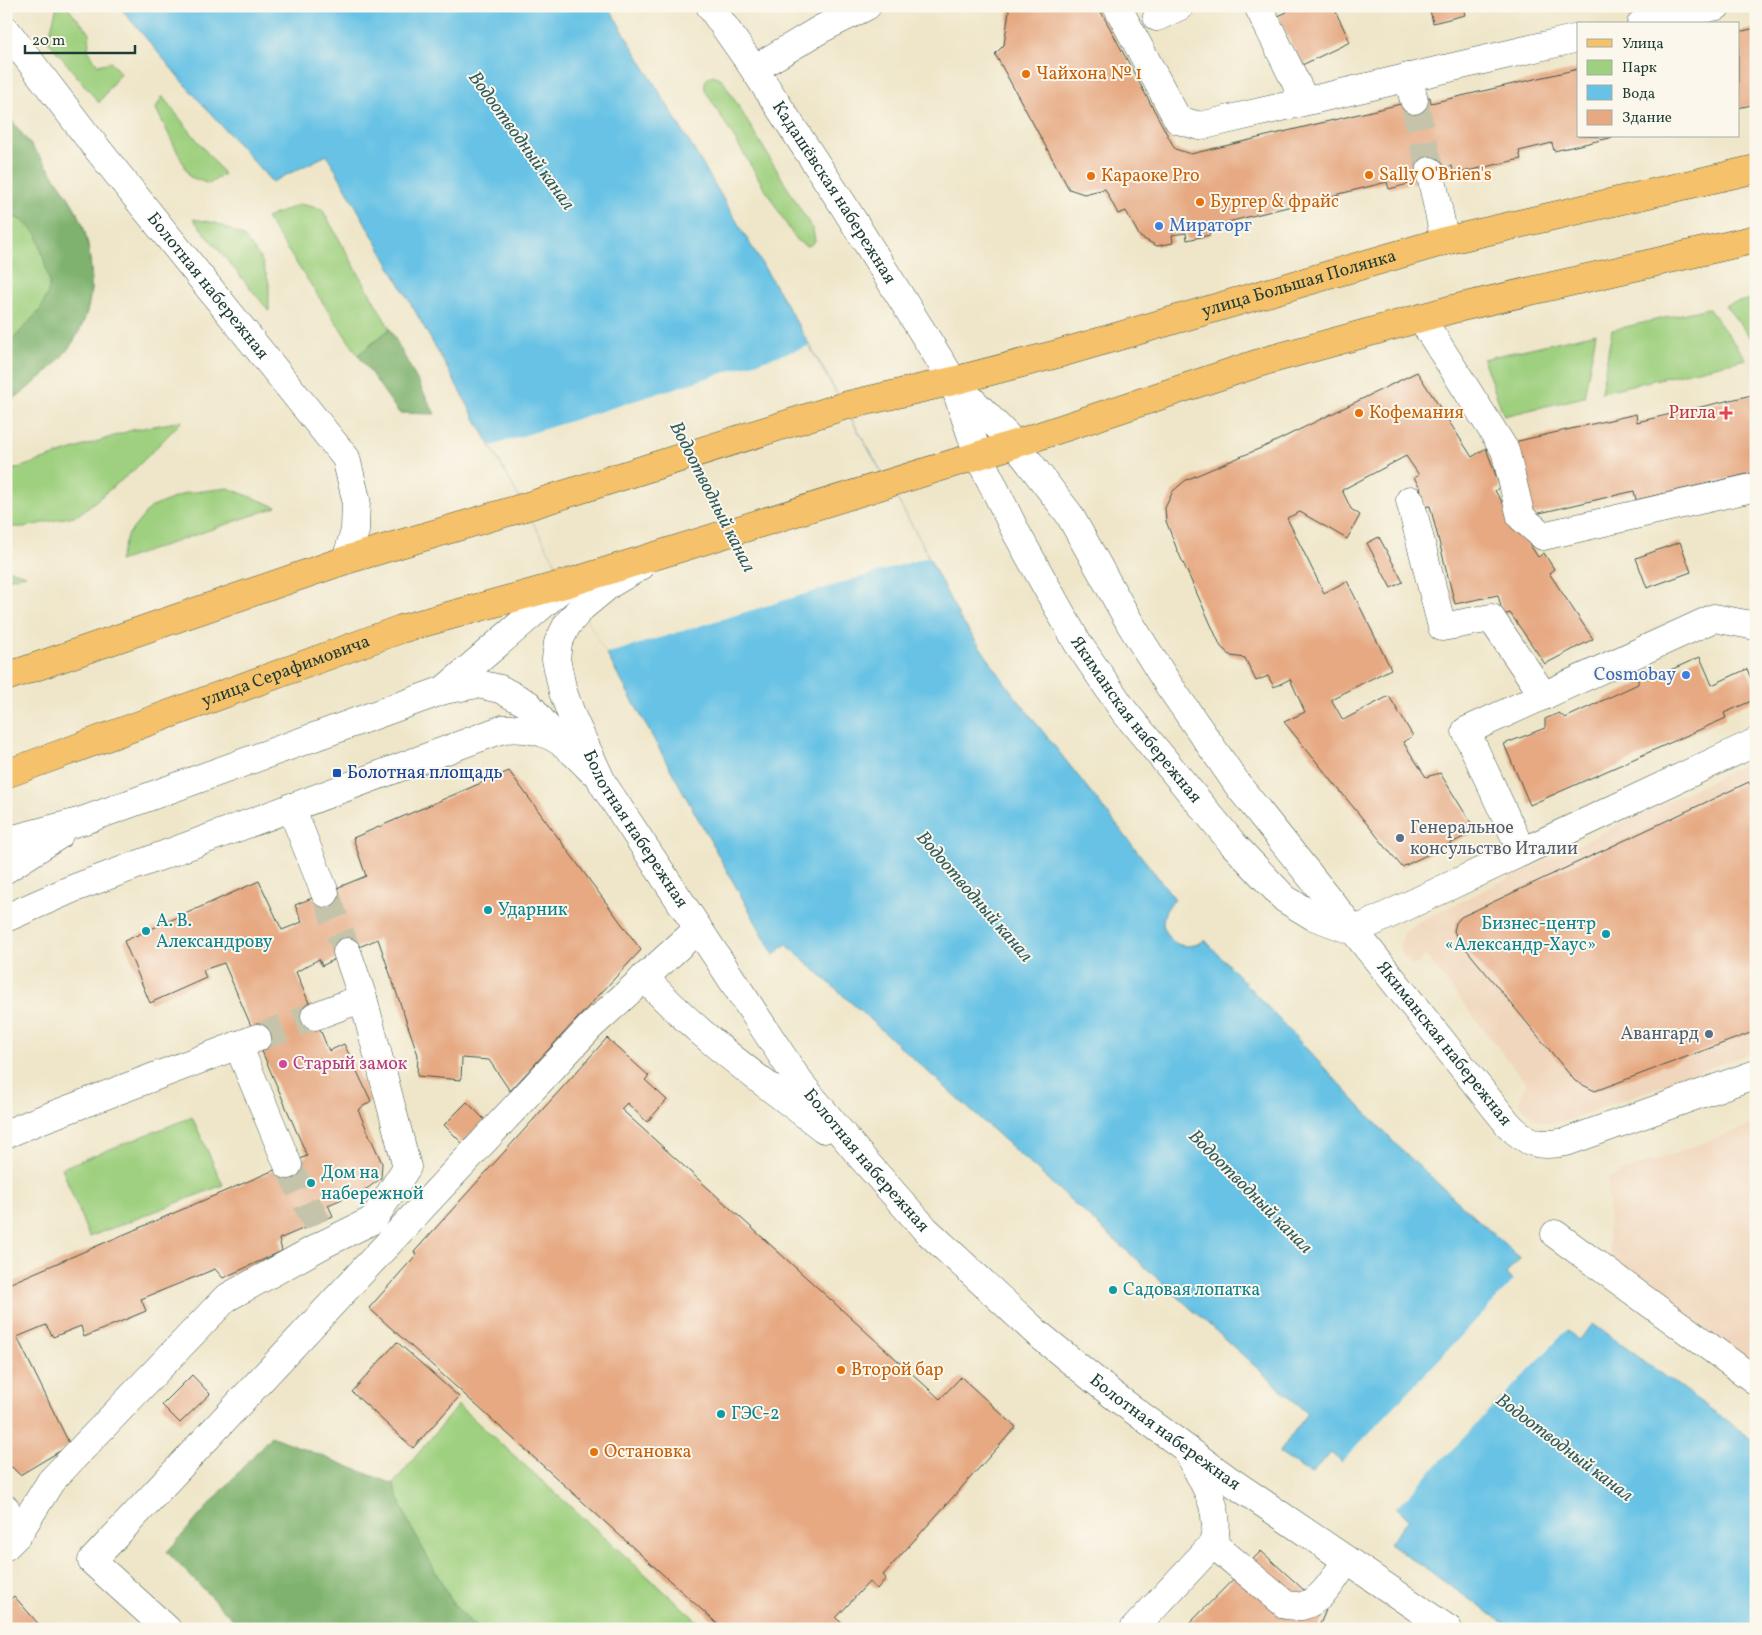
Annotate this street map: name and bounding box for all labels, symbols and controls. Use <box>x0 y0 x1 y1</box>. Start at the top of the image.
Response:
scale bar <box>25 22 135 54</box>
legend <box>1577 22 1740 138</box>
text: 20 m <box>32 31 65 52</box>
text: Улица <box>1622 34 1664 55</box>
text: Парк <box>1622 58 1657 79</box>
place label: Чайхона № 1 <box>1036 62 1142 87</box>
water label: Водоотводный канал <box>462 66 580 216</box>
marker: Чайхона № 1 <box>1020 68 1032 80</box>
text: Вода <box>1622 84 1655 105</box>
street label: Кадашёвская набережная <box>766 96 902 289</box>
text: Здание <box>1622 108 1672 129</box>
place label: Sally O'Brien's <box>1379 163 1492 188</box>
place label: Караоке Pro <box>1101 164 1200 189</box>
marker: Sally O'Brien's <box>1363 169 1375 181</box>
marker: Караоке Pro <box>1085 170 1097 182</box>
place label: Бургер & фрайс <box>1210 190 1339 215</box>
marker: Бургер & фрайс <box>1194 196 1206 208</box>
street label: Болотная набережная <box>141 207 275 365</box>
place label: Мираторг <box>1169 214 1252 239</box>
marker: Мираторг <box>1153 220 1165 232</box>
street label: улица Большая Полянка <box>1199 243 1399 324</box>
place label: Кофемания <box>1369 401 1464 426</box>
place label: Ригла <box>1668 401 1716 426</box>
marker: Кофемания <box>1353 407 1365 419</box>
marker: Ригла <box>1720 407 1732 419</box>
water label: Водоотводный канал <box>663 417 761 577</box>
street label: улица Серафимовича <box>198 629 373 714</box>
street label: Якиманская набережная <box>1064 631 1208 809</box>
place label: Cosmobay <box>1594 663 1676 688</box>
marker: Cosmobay <box>1680 669 1692 681</box>
street label: Болотная набережная <box>577 746 694 913</box>
place label: Болотная площадь <box>347 761 503 786</box>
marker: Болотная площадь <box>331 767 343 779</box>
place label: Генеральное консульство Италии <box>1410 816 1578 862</box>
water label: Водоотводный канал <box>910 826 1038 968</box>
marker: Генеральное консульство Италии <box>1394 832 1406 844</box>
place label: Ударник <box>498 898 568 923</box>
marker: Ударник <box>482 904 494 916</box>
place label: А. В. Александрову <box>156 909 273 955</box>
place label: Бизнес-центр «Александр-Хаус» <box>1445 912 1596 958</box>
marker: А. В. Александрову <box>140 925 152 937</box>
marker: Бизнес-центр «Александр-Хаус» <box>1600 928 1612 940</box>
street label: Якиманская набережная <box>1370 956 1517 1131</box>
place label: Авангард <box>1620 1022 1699 1047</box>
marker: Авангард <box>1703 1028 1715 1040</box>
place label: Старый замок <box>293 1052 408 1077</box>
marker: Старый замок <box>277 1058 289 1070</box>
street label: Болотная набережная <box>797 1083 935 1238</box>
water label: Водоотводный канал <box>1182 1124 1318 1260</box>
place label: Дом на набережной <box>321 1161 424 1207</box>
marker: Дом на набережной <box>305 1177 317 1189</box>
place label: Садовая лопатка <box>1123 1278 1260 1303</box>
marker: Садовая лопатка <box>1107 1284 1119 1296</box>
place label: Второй бар <box>851 1358 944 1383</box>
marker: Второй бар <box>835 1364 847 1376</box>
street label: Болотная набережная <box>1084 1368 1245 1497</box>
water label: Водоотводный канал <box>1490 1388 1638 1508</box>
place label: ГЭС-2 <box>731 1402 780 1427</box>
marker: ГЭС-2 <box>715 1408 727 1420</box>
place label: Остановка <box>604 1440 692 1465</box>
marker: Остановка <box>588 1446 600 1458</box>

